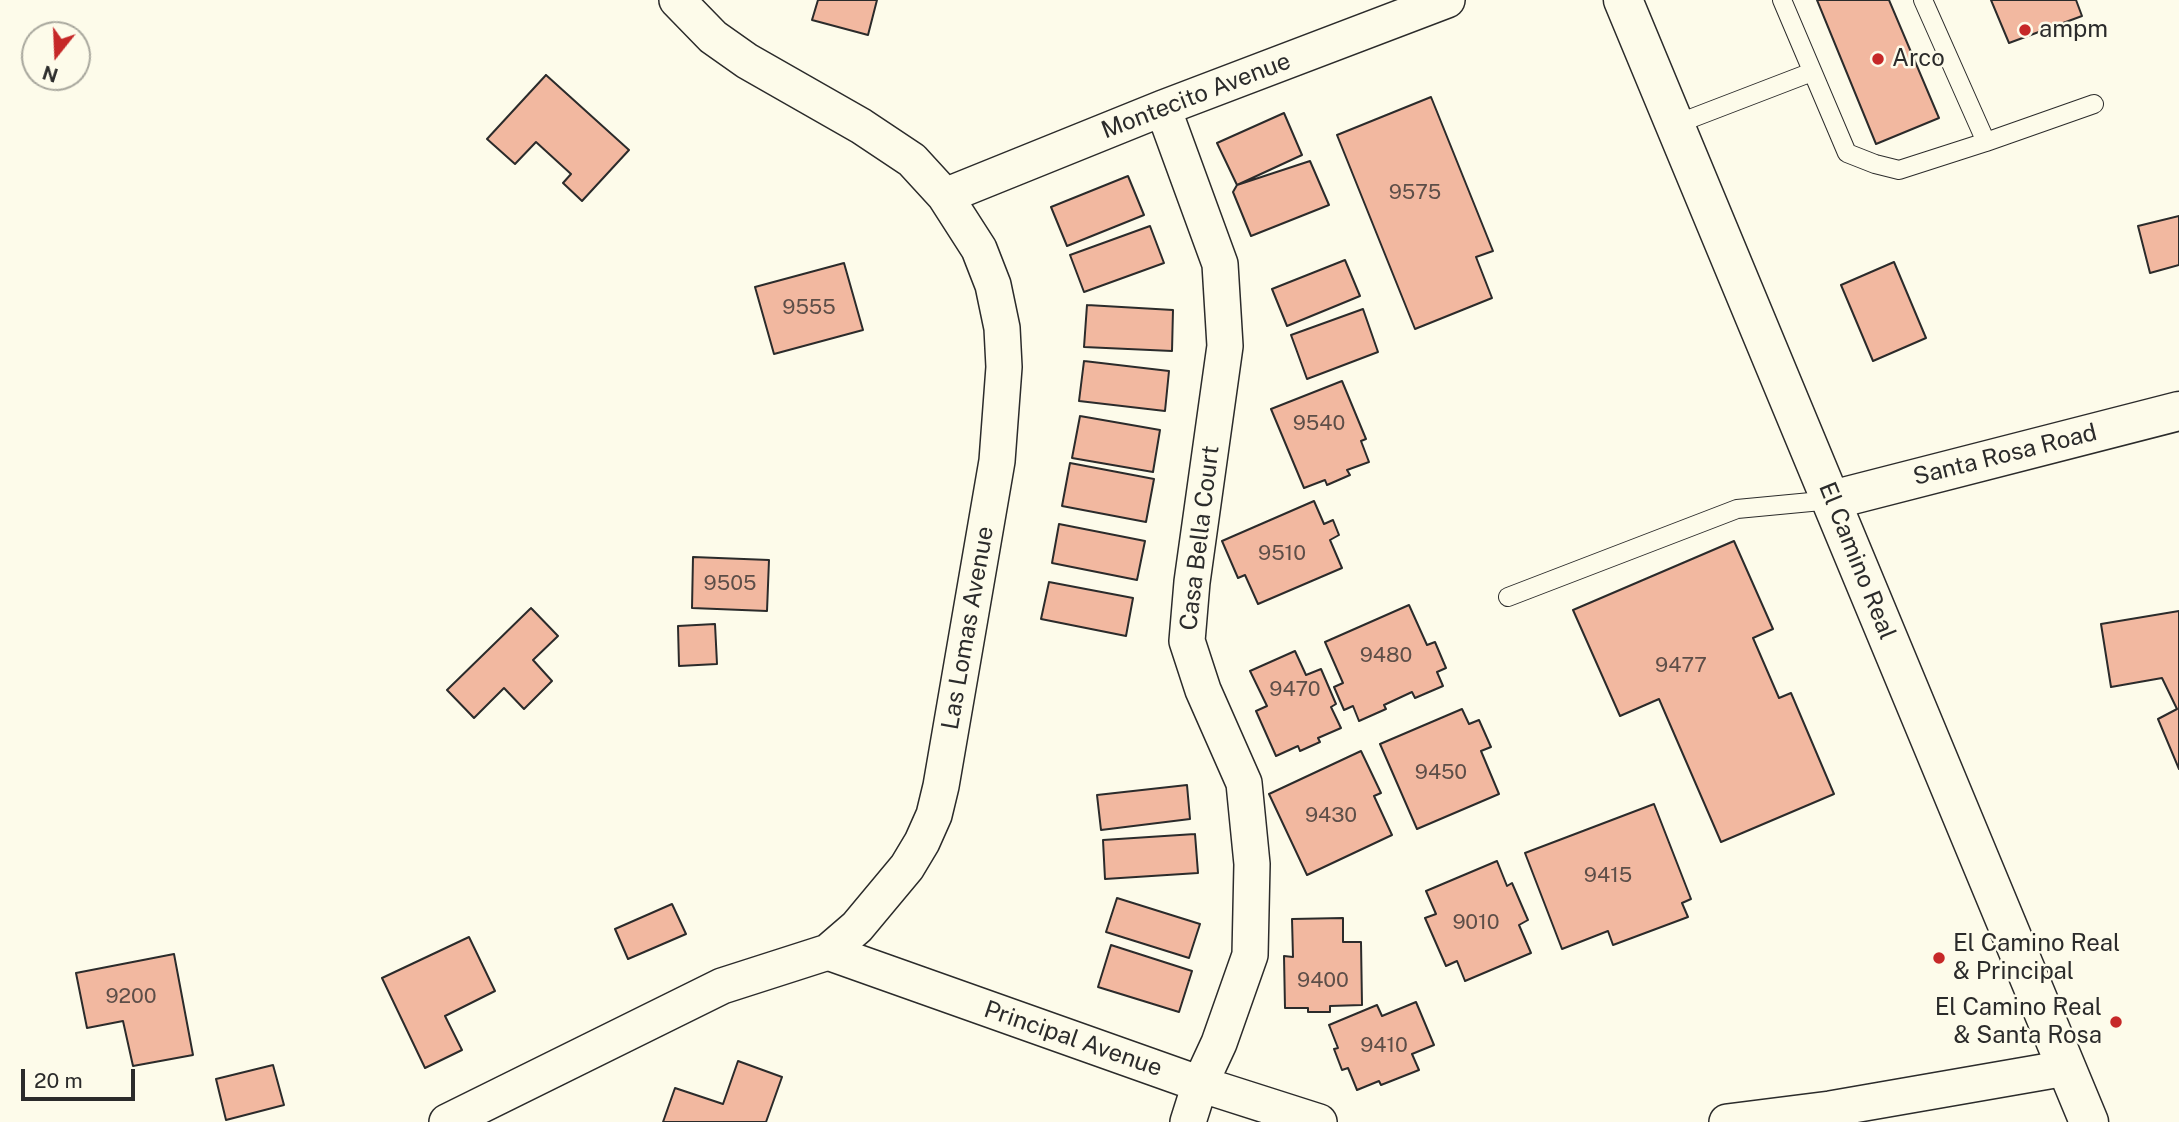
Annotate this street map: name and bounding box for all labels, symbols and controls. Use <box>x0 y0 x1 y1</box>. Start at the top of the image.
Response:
place label: ampm <box>2039 16 2108 44</box>
north arrow <box>21 21 91 91</box>
marker: ampm <box>2017 22 2033 38</box>
place label: Arco <box>1892 45 1945 73</box>
street label: Montecito Avenue <box>1097 47 1295 145</box>
marker: Arco <box>1870 51 1886 67</box>
text: N <box>40 61 61 87</box>
house number: 9575 <box>1389 180 1441 206</box>
house number: 9555 <box>782 295 836 321</box>
house number: 9540 <box>1293 411 1345 437</box>
street label: Santa Rosa Road <box>1910 418 2100 492</box>
street label: Casa Bella Court <box>1174 444 1226 632</box>
street label: El Camino Real <box>1812 478 1902 644</box>
street label: Las Lomas Avenue <box>936 524 1000 732</box>
house number: 9510 <box>1258 541 1306 567</box>
house number: 9505 <box>704 571 756 597</box>
house number: 9480 <box>1360 643 1412 669</box>
house number: 9477 <box>1655 653 1707 679</box>
house number: 9470 <box>1269 677 1321 703</box>
house number: 9450 <box>1415 760 1467 786</box>
house number: 9430 <box>1305 803 1357 829</box>
house number: 9415 <box>1584 863 1632 889</box>
house number: 9010 <box>1452 910 1500 936</box>
place label: El Camino Real & Principal <box>1953 930 2120 986</box>
marker: El Camino Real & Principal <box>1931 950 1947 966</box>
house number: 9400 <box>1297 968 1349 994</box>
house number: 9200 <box>105 984 157 1010</box>
place label: El Camino Real & Santa Rosa <box>1935 994 2102 1050</box>
street label: Principal Avenue <box>980 995 1166 1083</box>
marker: El Camino Real & Santa Rosa <box>2108 1014 2124 1030</box>
house number: 9410 <box>1360 1033 1408 1059</box>
scale bar <box>24 1056 138 1100</box>
text: 20 m <box>34 1068 83 1093</box>

